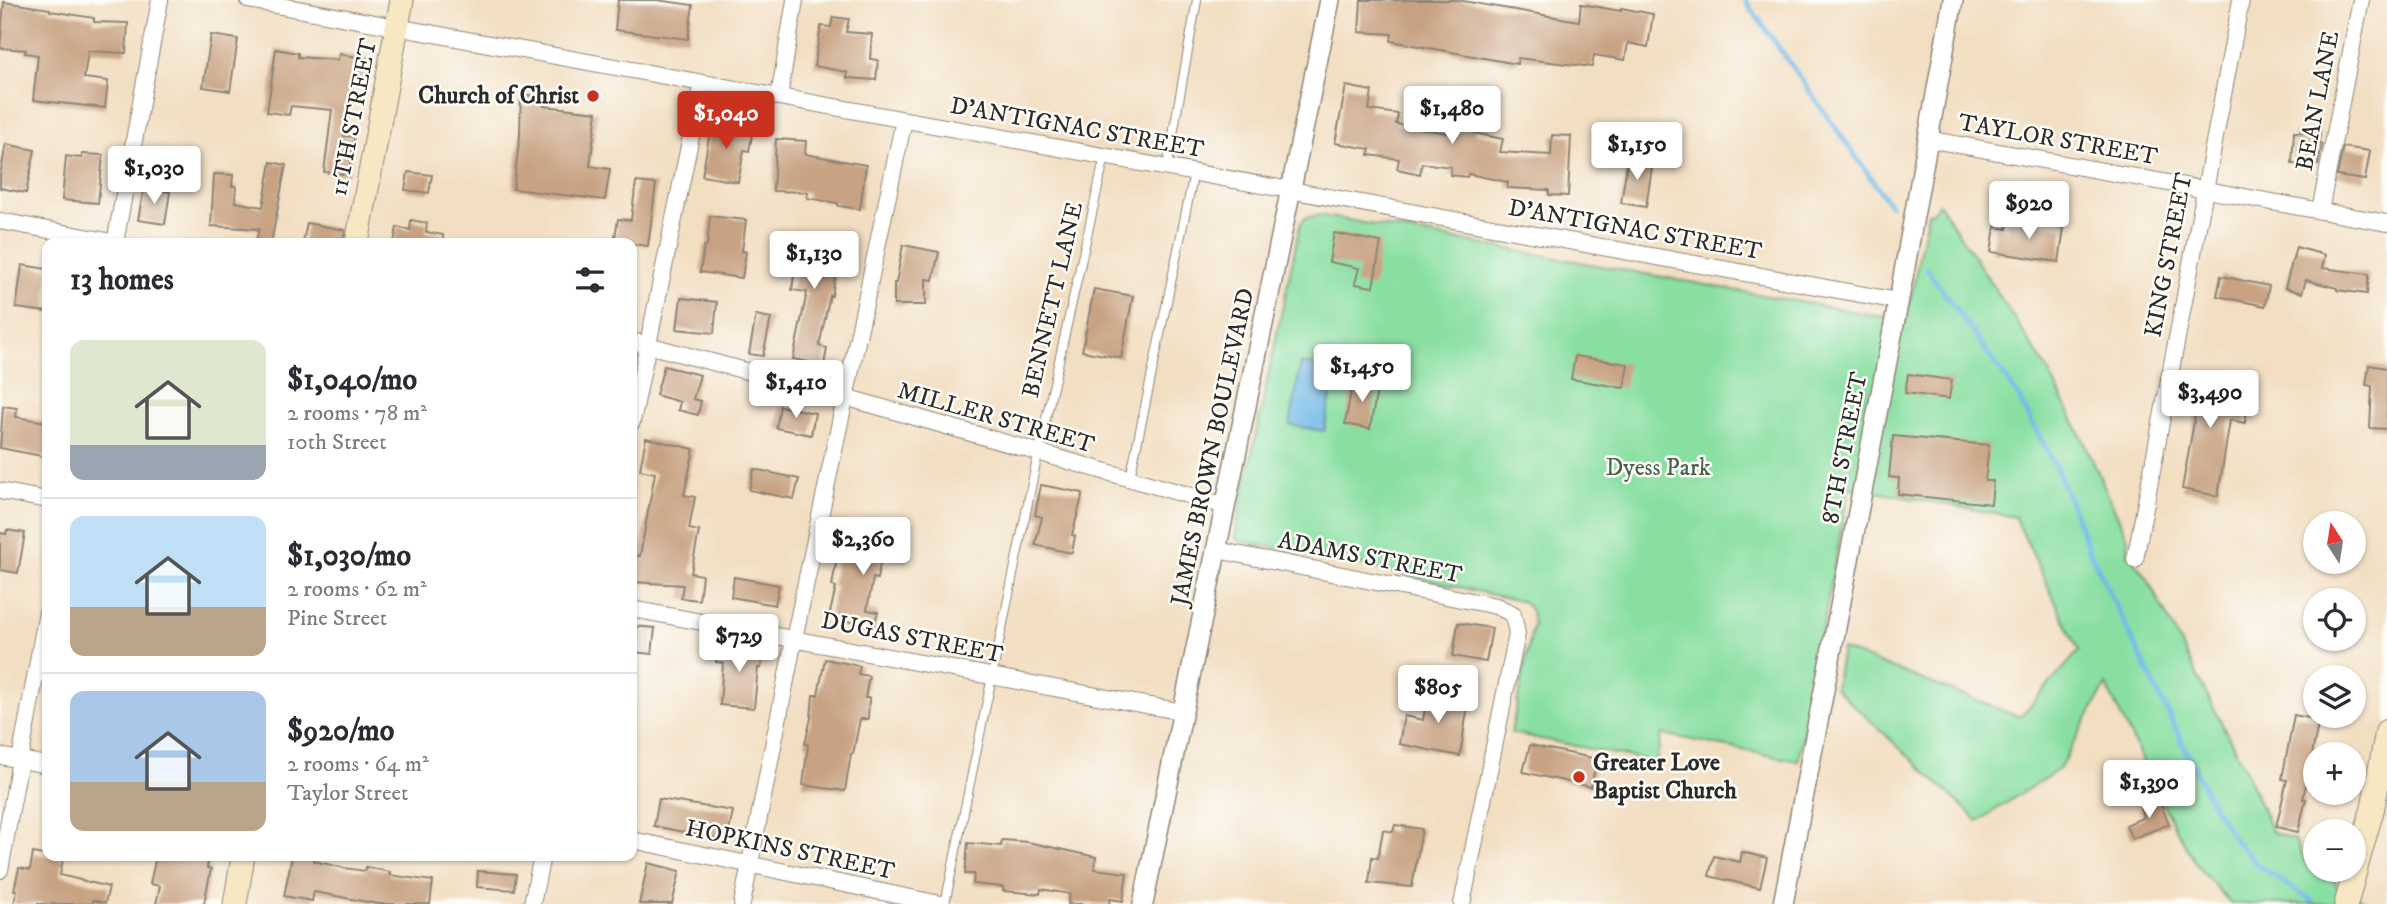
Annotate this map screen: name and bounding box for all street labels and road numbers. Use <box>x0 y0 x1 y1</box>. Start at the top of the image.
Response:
street label: BEAN LANE <box>2290 28 2346 174</box>
street label: 11TH STREET <box>324 36 384 198</box>
street label: D'ANTIGNAC STREET <box>948 91 1206 165</box>
street label: TAYLOR STREET <box>1956 108 2160 172</box>
street label: KING STREET <box>2138 170 2200 340</box>
street label: D'ANTIGNAC STREET <box>1506 193 1764 267</box>
street label: BENNETT LANE <box>1016 199 1090 401</box>
street label: JAMES BROWN BOULEVARD <box>1164 285 1261 610</box>
street label: 8TH STREET <box>1816 369 1874 527</box>
street label: MILLER STREET <box>894 376 1098 460</box>
street label: ADAMS STREET <box>1275 525 1465 591</box>
street label: DUGAS STREET <box>818 606 1006 670</box>
street label: HOPKINS STREET <box>683 813 897 887</box>

